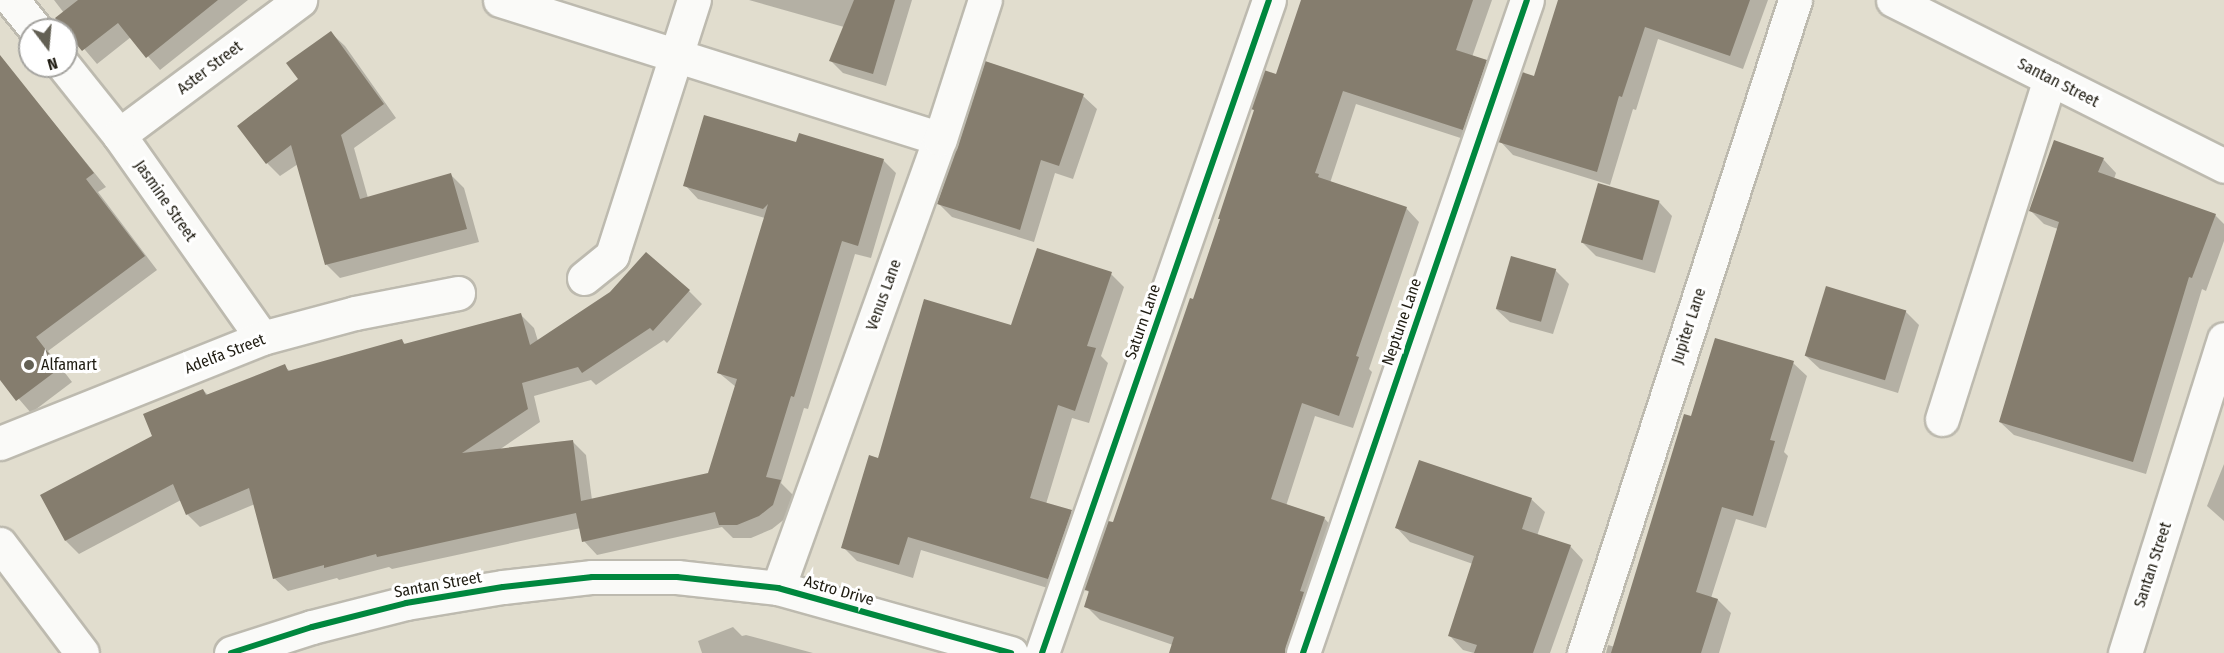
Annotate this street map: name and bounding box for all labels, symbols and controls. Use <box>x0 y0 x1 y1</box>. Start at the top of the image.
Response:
north arrow <box>18 18 78 78</box>
street label: Aster Street <box>174 37 246 99</box>
text: N <box>45 53 60 74</box>
street label: Santan Street <box>2014 54 2102 112</box>
street label: Jasmine Street <box>130 157 200 245</box>
street label: Venus Lane <box>862 257 906 333</box>
street label: Neptune Lane <box>1378 276 1426 368</box>
street label: Saturn Lane <box>1121 282 1165 362</box>
street label: Jupiter Lane <box>1668 286 1710 366</box>
street label: Adelfa Street <box>182 330 268 378</box>
place label: Alfamart <box>41 355 97 375</box>
marker: Alfamart <box>22 358 36 372</box>
street label: Santan Street <box>2130 520 2176 610</box>
street label: Santan Street <box>393 568 483 602</box>
street label: Astro Drive <box>802 572 876 610</box>

